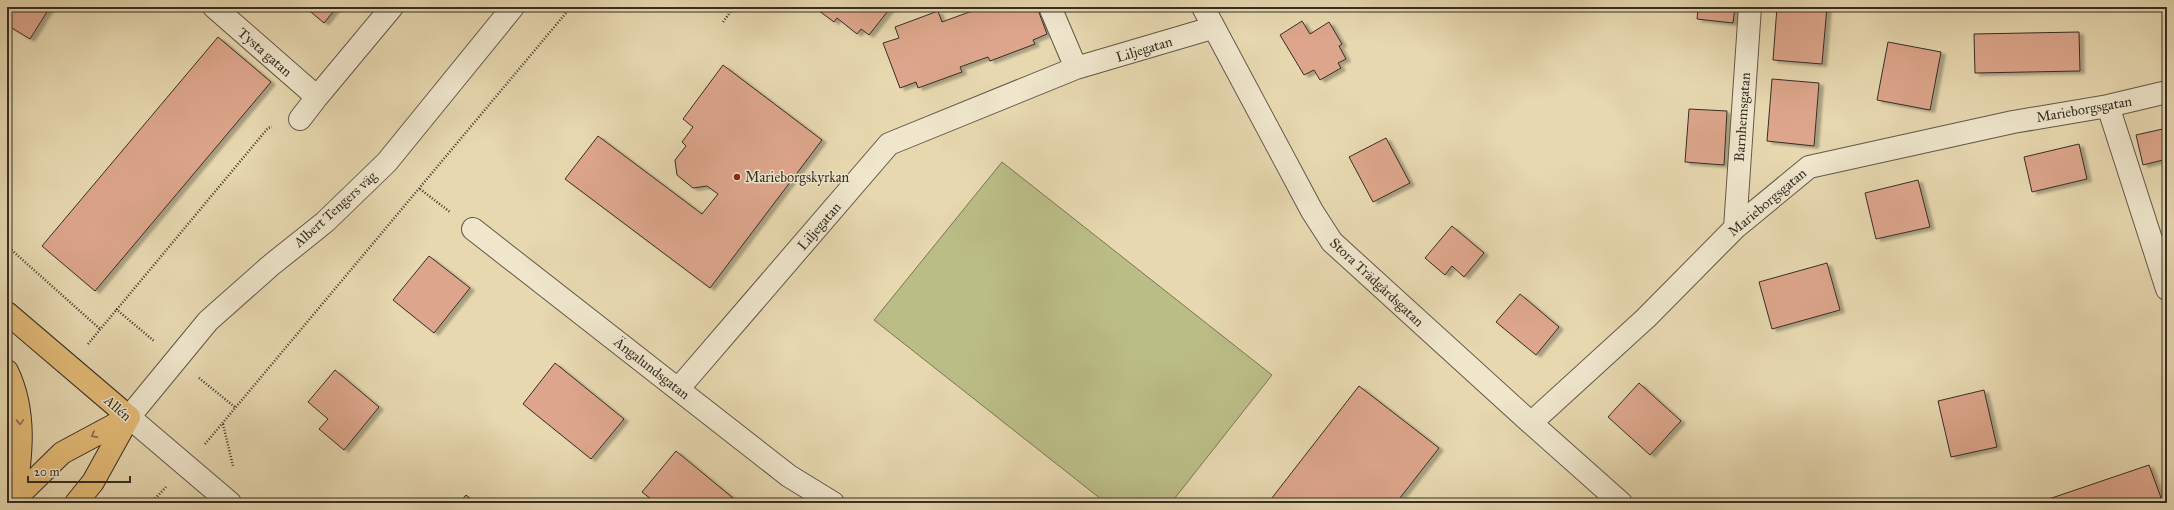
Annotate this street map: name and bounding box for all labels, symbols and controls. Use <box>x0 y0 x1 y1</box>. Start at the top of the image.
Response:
street label: Tysta gatan <box>234 24 295 81</box>
street label: Liljegatan <box>1114 33 1175 66</box>
street label: Barnhemsgatan <box>1731 71 1754 162</box>
street label: Marieborgsgatan <box>2035 93 2134 126</box>
street label: Marieborgsgatan <box>1725 164 1810 240</box>
street label: Albert Tengers väg <box>290 167 381 252</box>
place label: Marieborgskyrkan <box>745 169 850 186</box>
marker: Marieborgskyrkan <box>732 172 742 182</box>
street label: Liljegatan <box>794 199 845 254</box>
street label: Stora Trädgårdsgatan <box>1326 234 1428 331</box>
street label: Ängalundsgatan <box>610 332 694 403</box>
street label: Allén <box>100 391 135 425</box>
one-way arrow <box>16 419 25 425</box>
one-way arrow <box>91 431 98 438</box>
scale bar <box>28 458 130 484</box>
text: 20 m <box>34 465 60 479</box>

